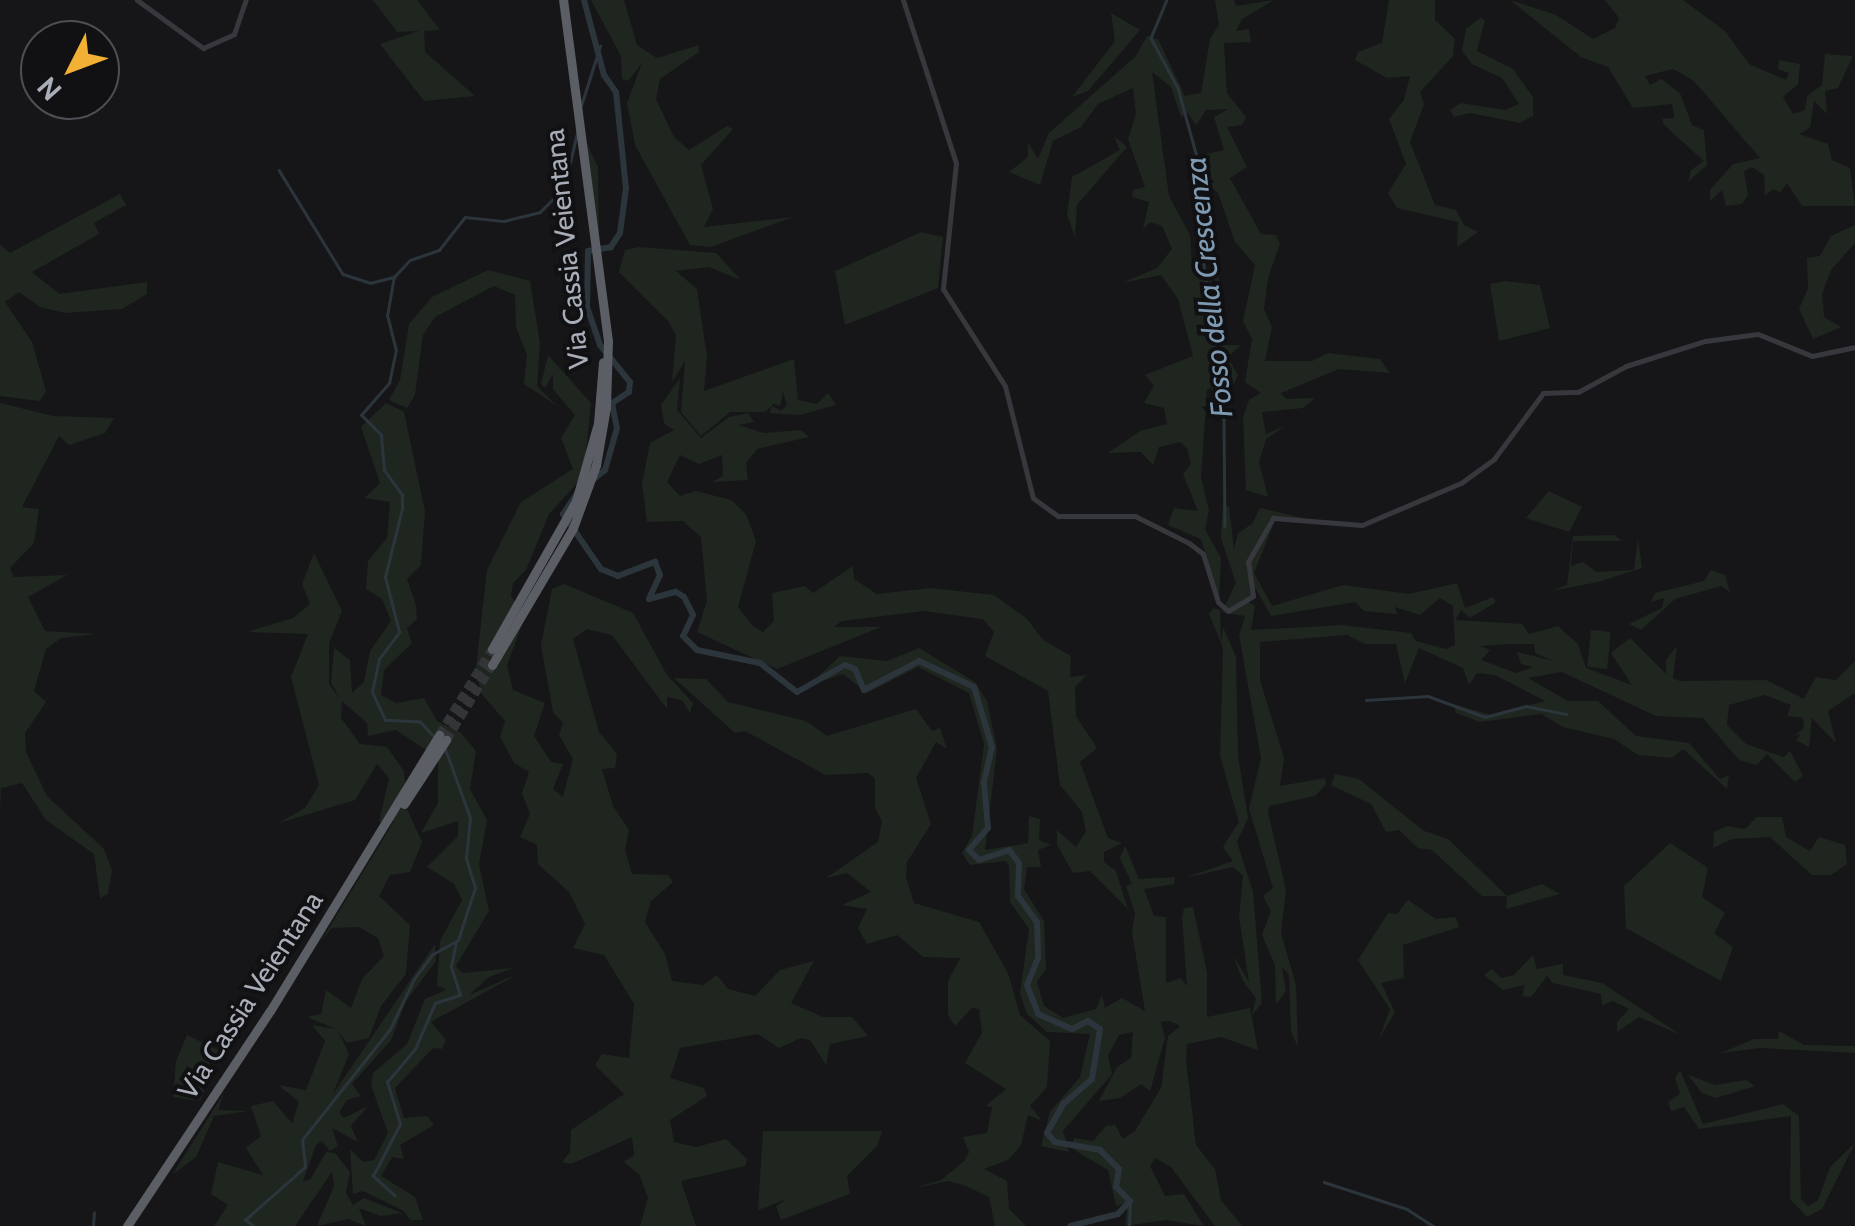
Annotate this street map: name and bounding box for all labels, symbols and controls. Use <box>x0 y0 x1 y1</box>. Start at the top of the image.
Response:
north arrow <box>20 20 120 120</box>
text: N <box>30 70 68 107</box>
street label: Via Cassia Veientana <box>537 127 595 371</box>
water label: Fosso della Crescenza <box>1177 155 1241 419</box>
street label: Via Cassia Veientana <box>170 885 330 1105</box>

